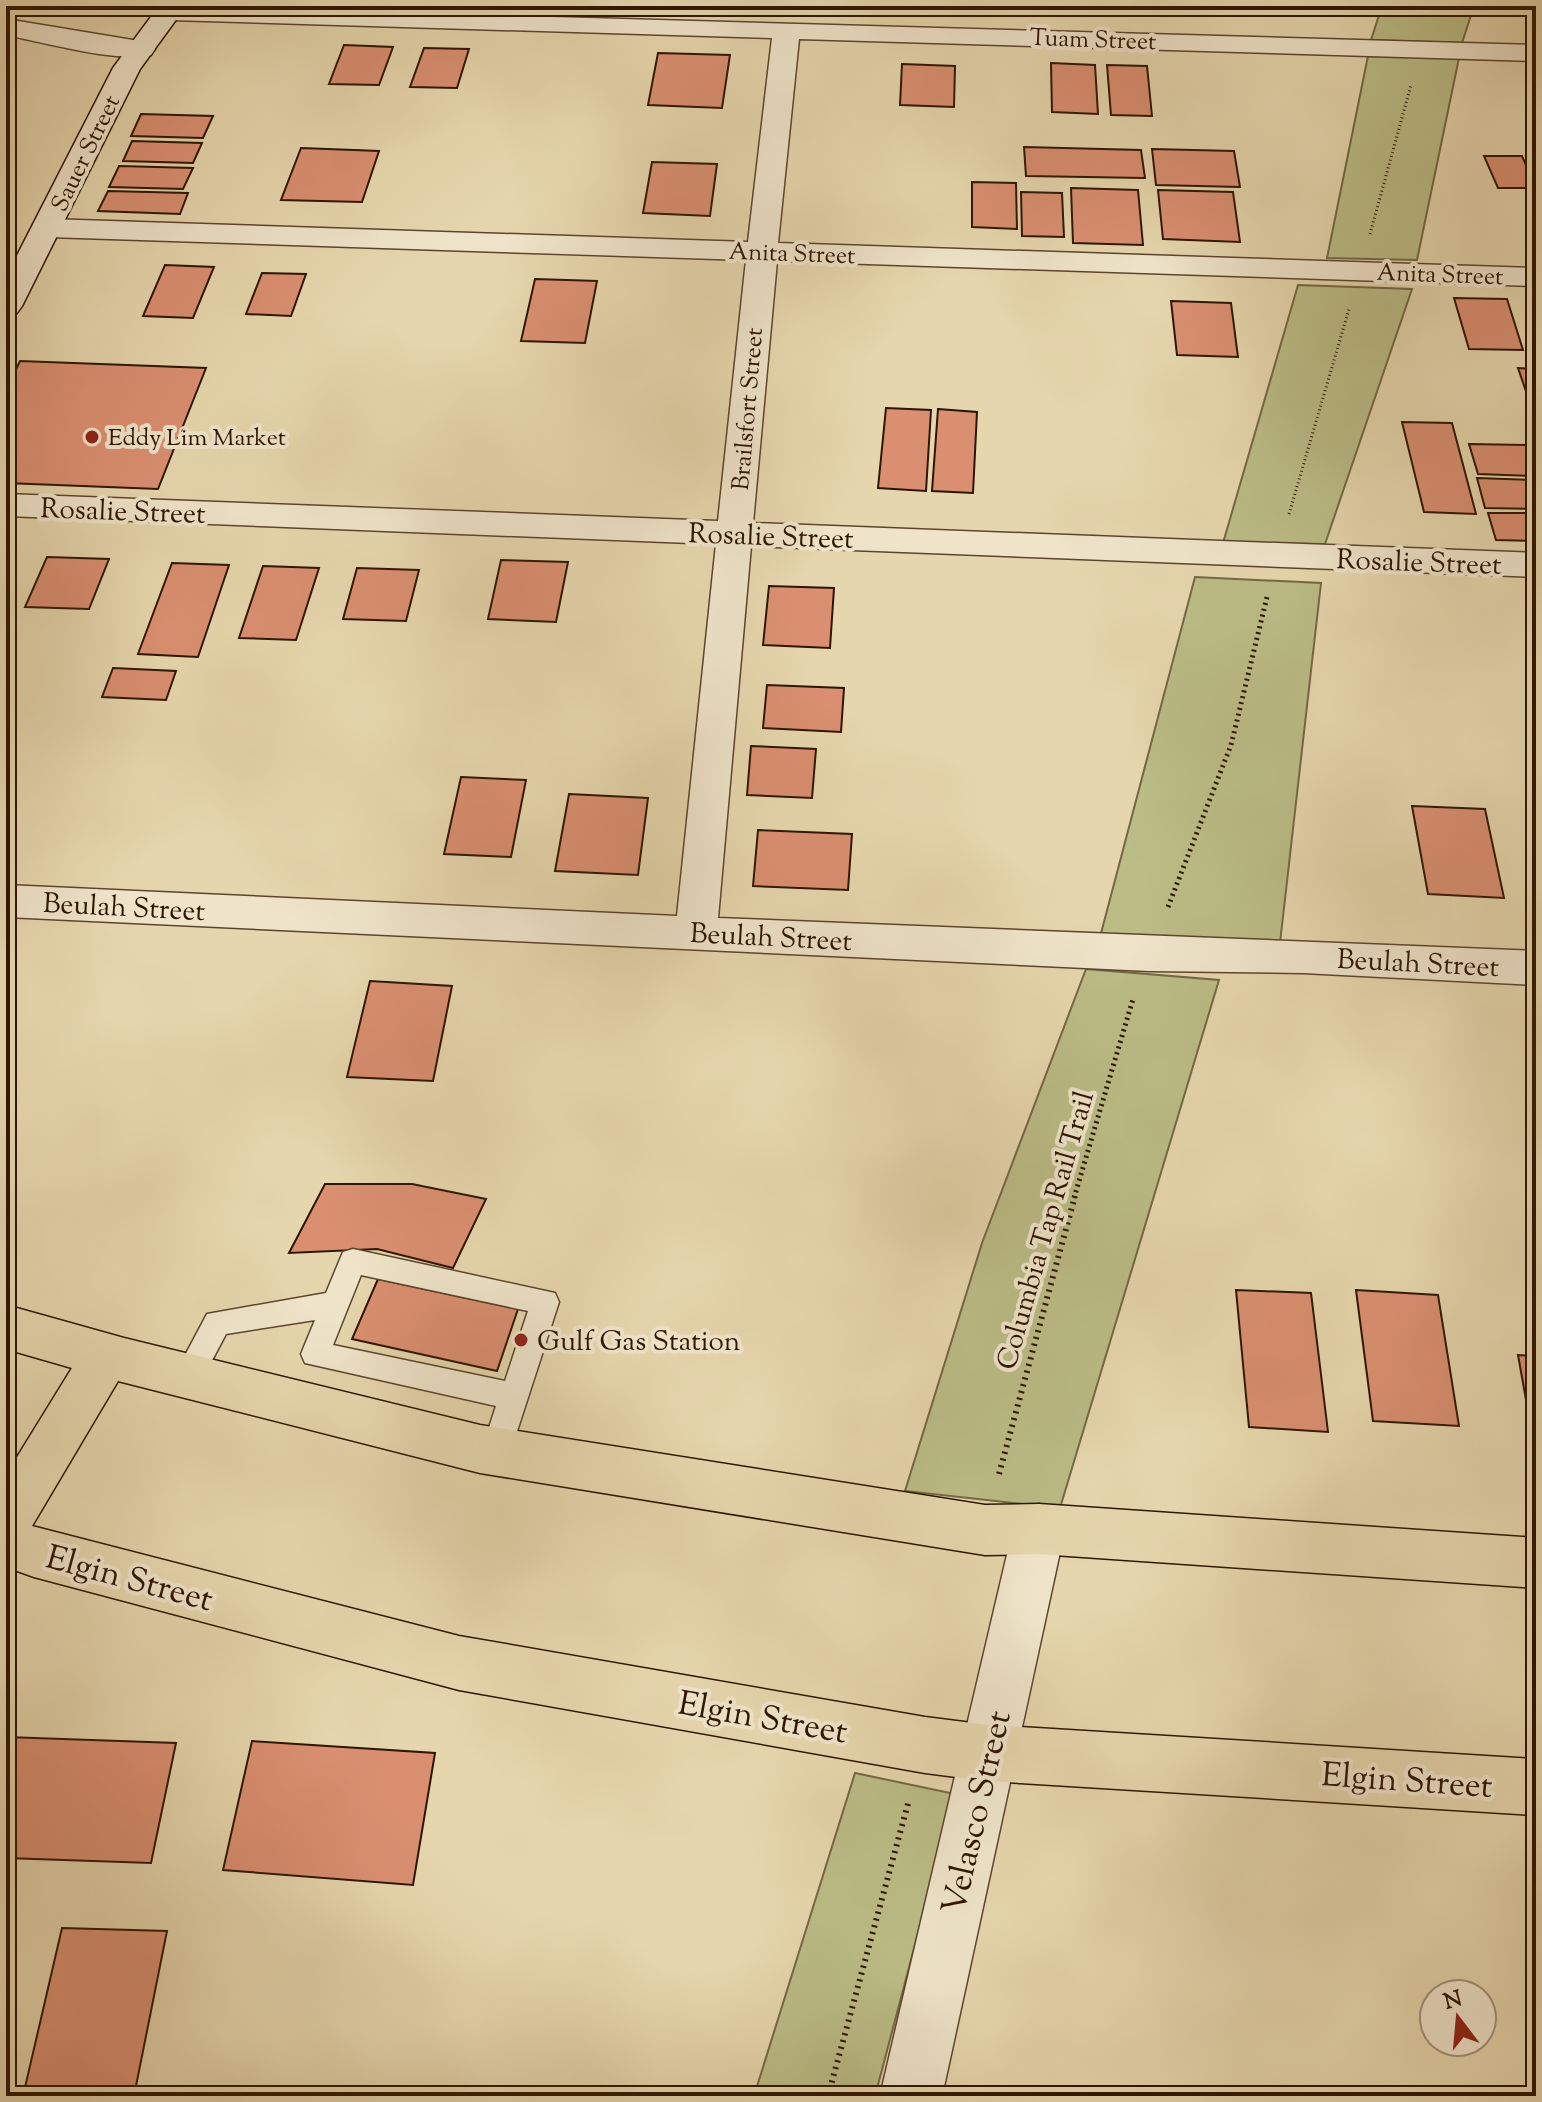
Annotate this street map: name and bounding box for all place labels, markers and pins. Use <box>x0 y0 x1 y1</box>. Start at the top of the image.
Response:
place label: Eddy Lim Market <box>108 422 286 456</box>
marker: Eddy Lim Market <box>83 428 101 446</box>
place label: Gulf Gas Station <box>537 1323 740 1363</box>
marker: Gulf Gas Station <box>512 1331 530 1349</box>

